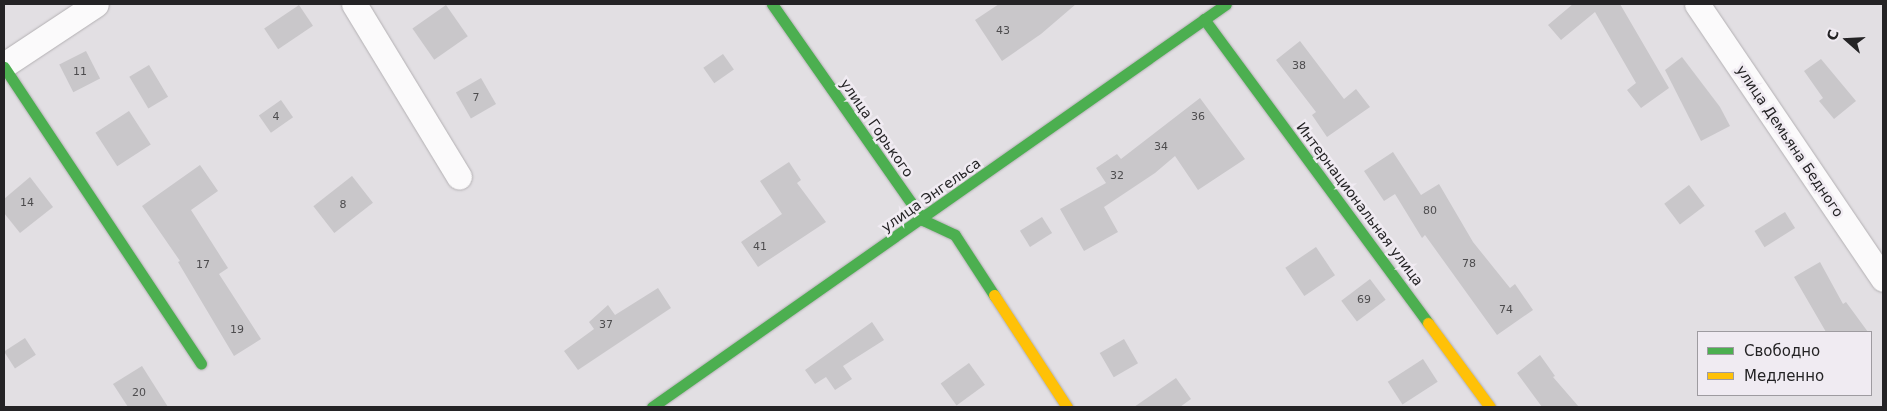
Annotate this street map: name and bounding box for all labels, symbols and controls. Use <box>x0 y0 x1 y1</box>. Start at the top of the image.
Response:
north arrow <box>1822 15 1872 65</box>
house number: 43 <box>996 24 1010 38</box>
text: С <box>1824 28 1842 43</box>
house number: 38 <box>1292 59 1306 73</box>
street label: улица Демьяна Бедного <box>1733 62 1847 220</box>
house number: 11 <box>73 65 87 79</box>
street label: улица Горького <box>837 76 917 180</box>
house number: 7 <box>473 91 479 105</box>
house number: 4 <box>273 110 279 124</box>
house number: 36 <box>1191 110 1205 124</box>
street label: Интернациональная улица <box>1293 119 1427 289</box>
house number: 34 <box>1154 140 1168 154</box>
street label: улица Энгельса <box>878 154 984 236</box>
house number: 32 <box>1110 169 1124 183</box>
house number: 14 <box>20 196 34 210</box>
house number: 8 <box>340 198 346 212</box>
house number: 80 <box>1423 204 1437 218</box>
house number: 41 <box>753 240 767 254</box>
house number: 78 <box>1462 257 1476 271</box>
house number: 17 <box>196 258 210 272</box>
house number: 69 <box>1357 293 1371 307</box>
house number: 74 <box>1499 303 1513 317</box>
house number: 37 <box>599 318 613 332</box>
house number: 19 <box>230 323 244 337</box>
legend <box>1697 331 1872 396</box>
text: Свободно <box>1744 342 1820 360</box>
text: Медленно <box>1744 367 1824 385</box>
house number: 20 <box>132 386 146 400</box>

